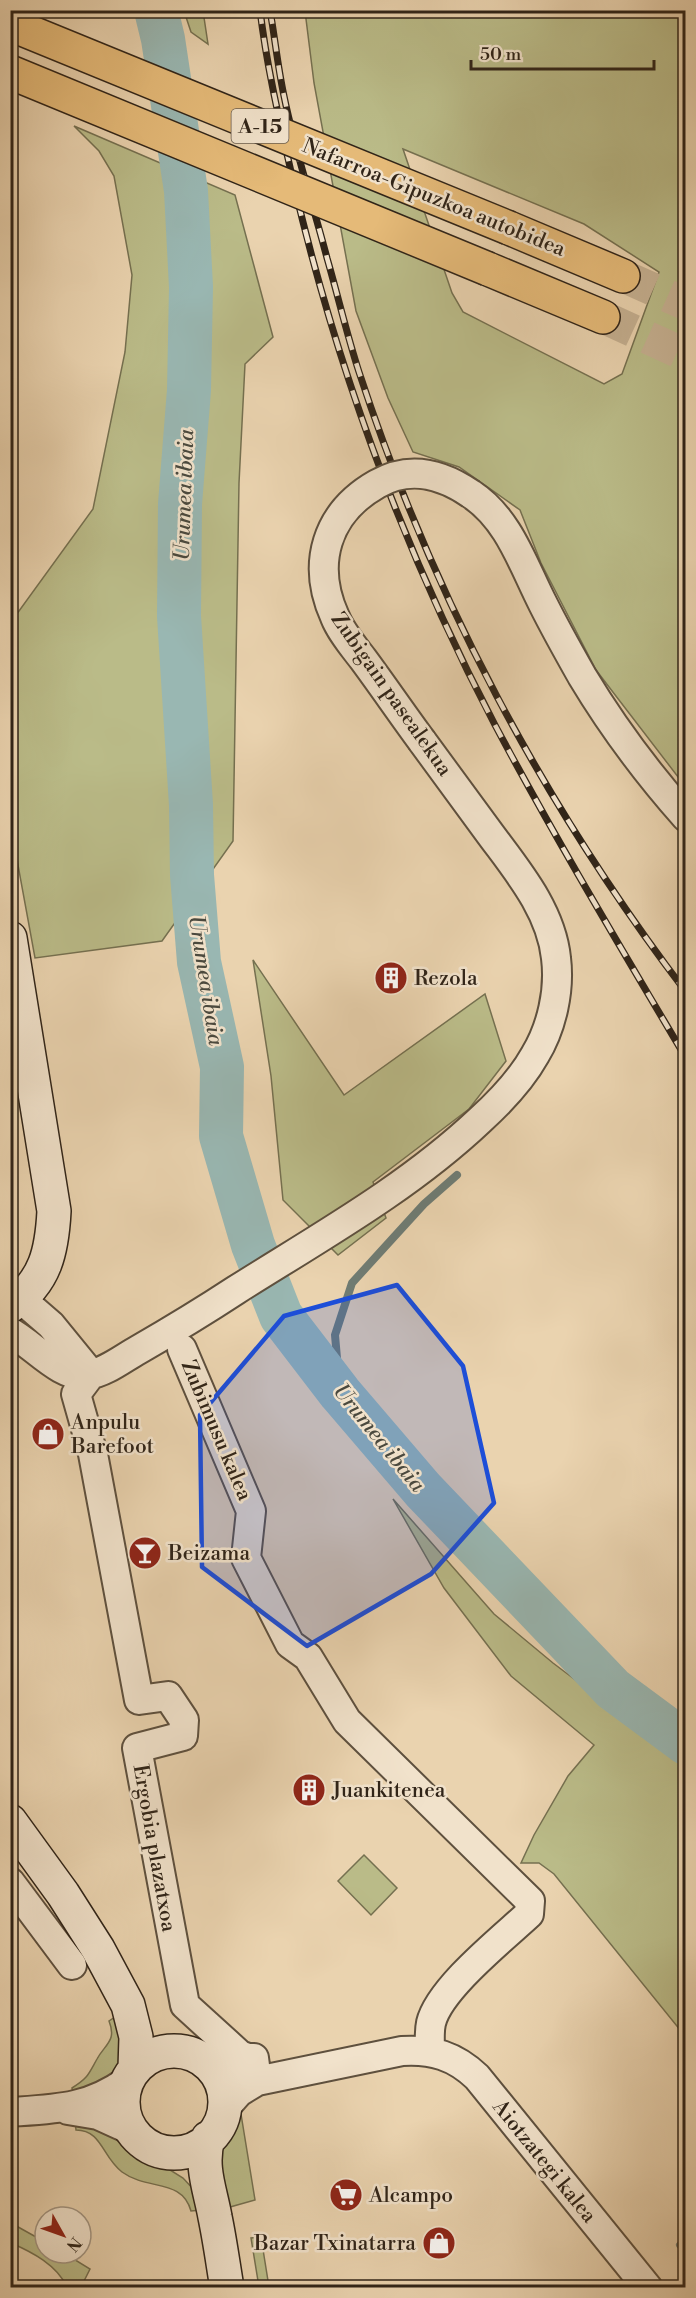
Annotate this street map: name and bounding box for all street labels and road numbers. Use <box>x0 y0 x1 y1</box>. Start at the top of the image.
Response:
road number: A-15 <box>232 109 288 143</box>
street label: Nafarroa-Gipuzkoa autobidea <box>298 133 569 263</box>
street label: Zubigain pasealekua <box>325 608 458 782</box>
street label: Zubimusu kalea <box>175 1356 258 1505</box>
street label: Ergobia plazatxoa <box>126 1762 182 1934</box>
street label: Aiotzategi kalea <box>486 2094 602 2229</box>

